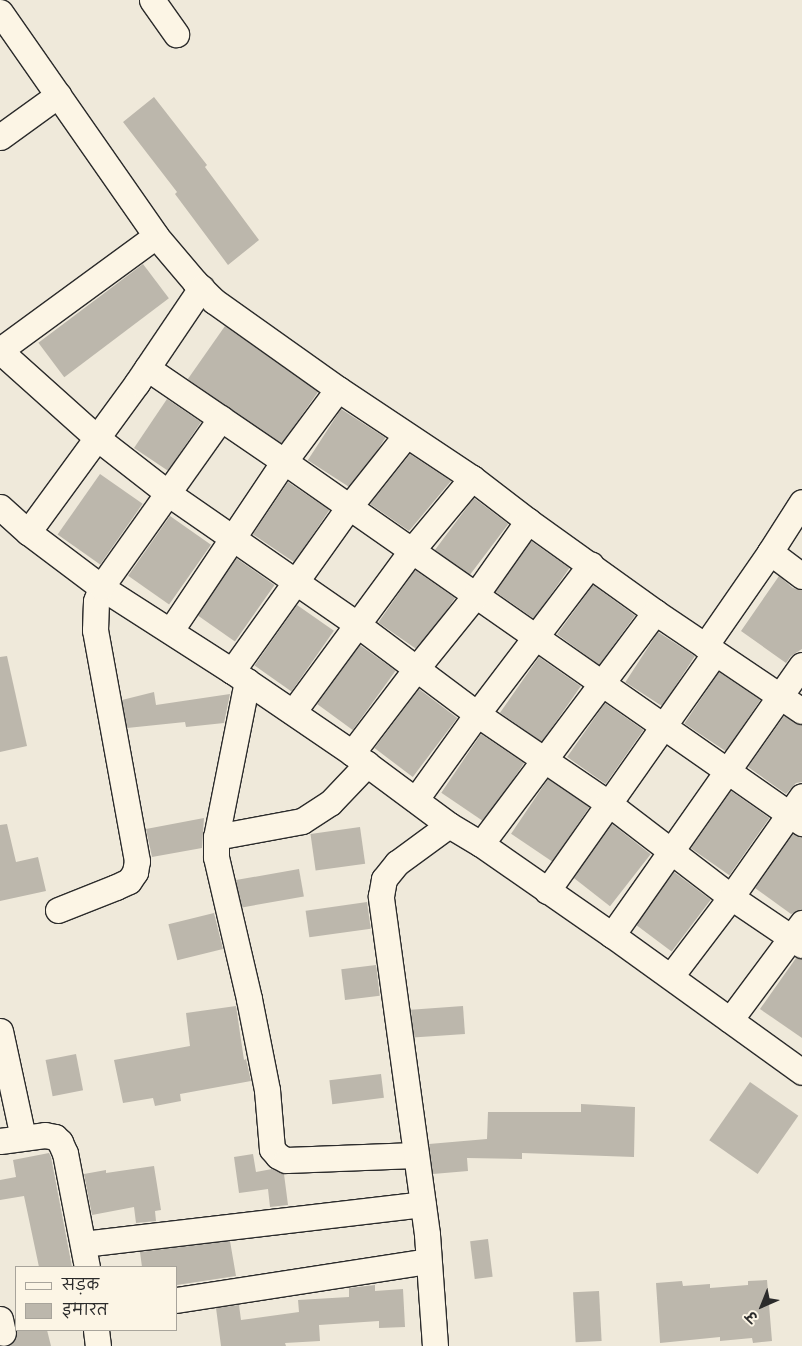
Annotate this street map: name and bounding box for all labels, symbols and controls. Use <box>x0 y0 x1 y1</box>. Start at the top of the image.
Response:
legend <box>15 1266 178 1331</box>
text: सड़क <box>62 1274 99 1295</box>
north arrow <box>737 1281 787 1331</box>
text: इमारत <box>62 1299 108 1320</box>
text: उ <box>741 1307 761 1327</box>

